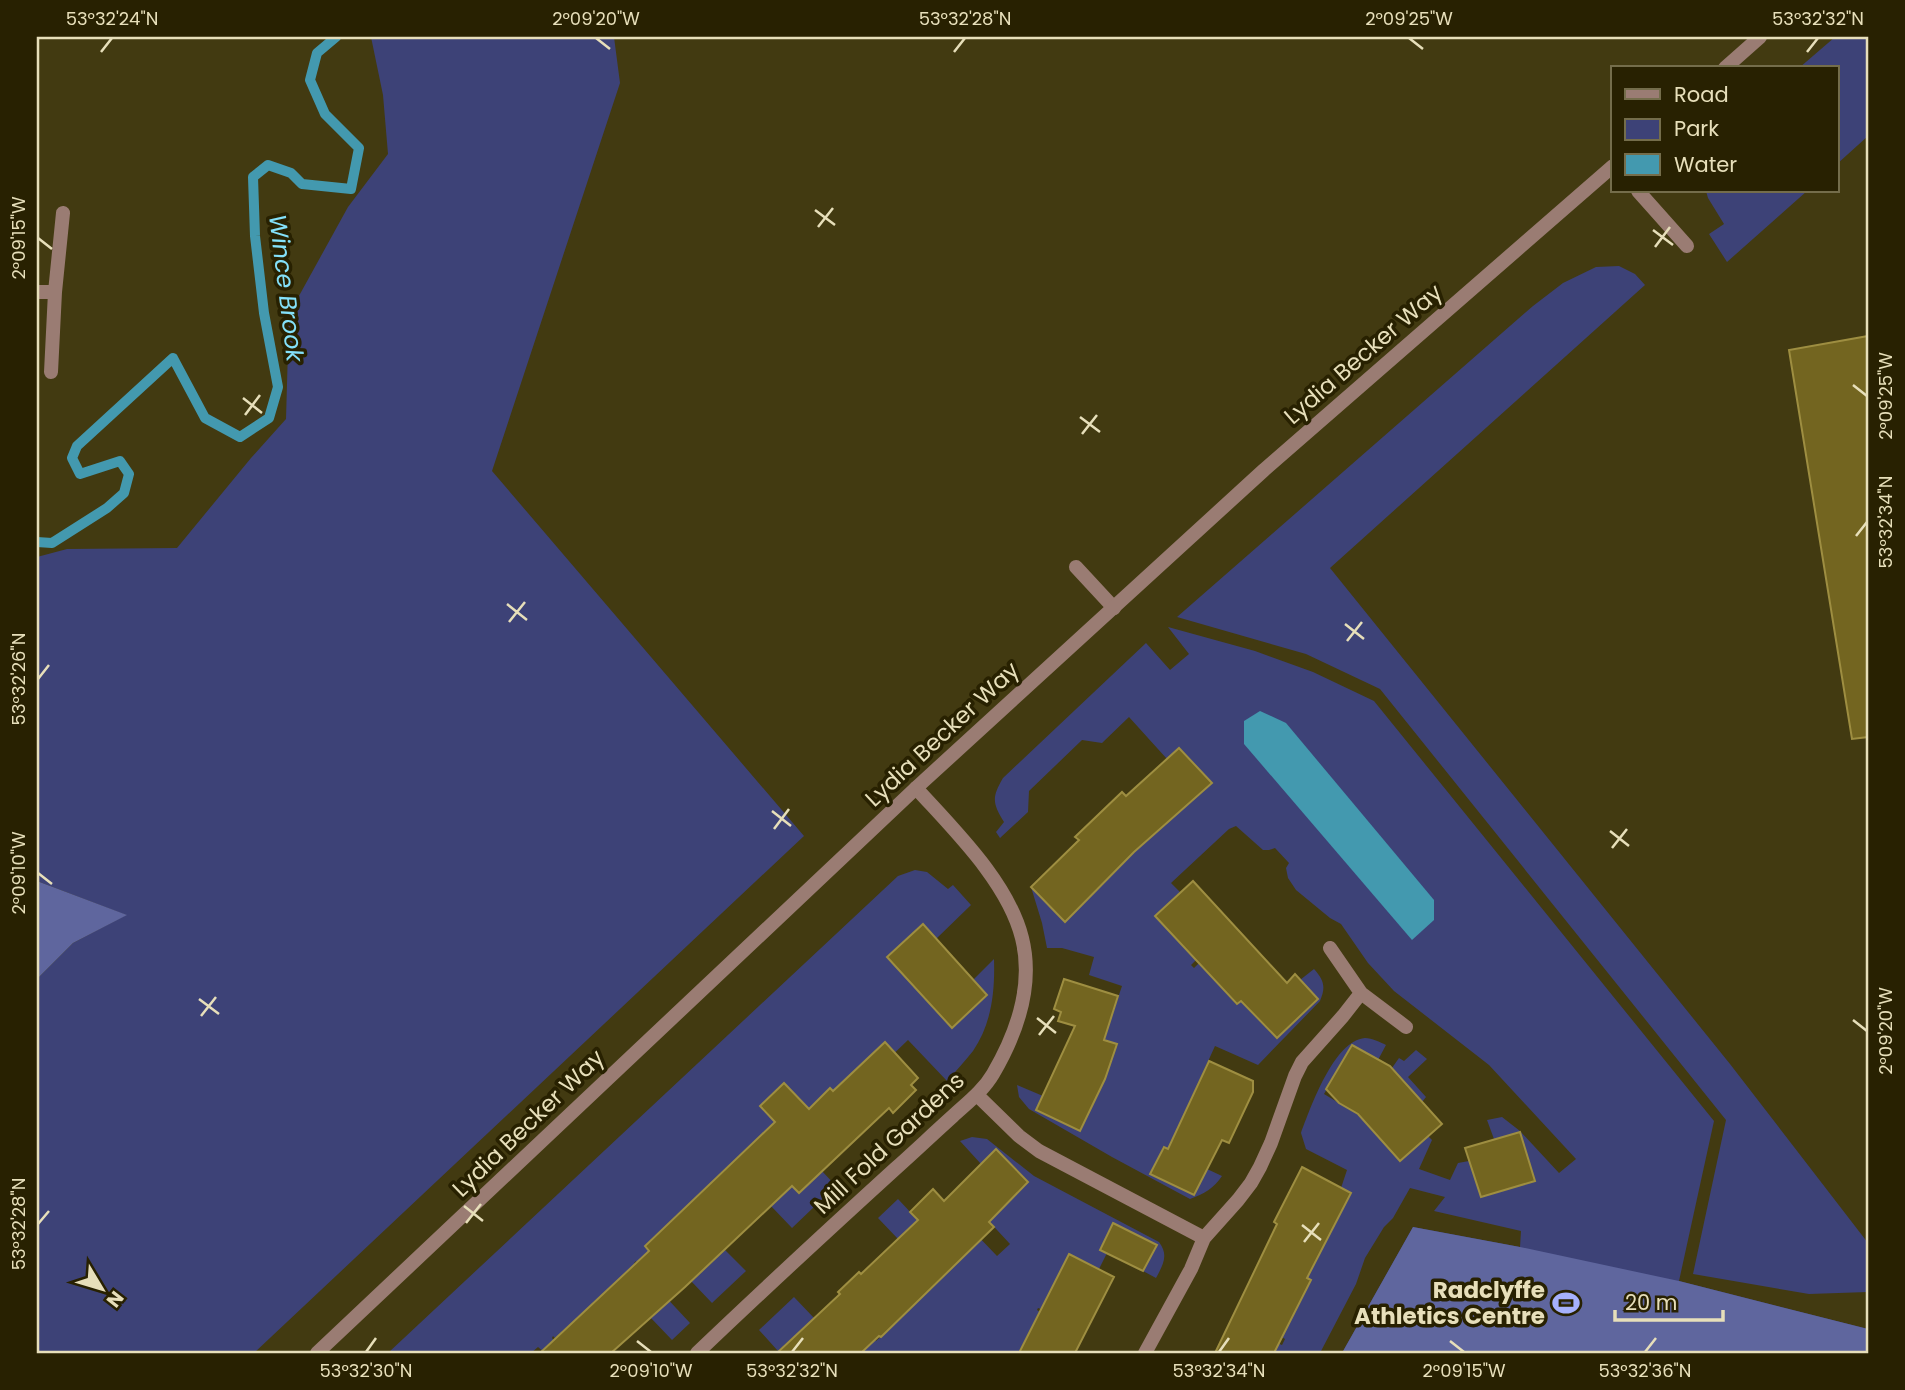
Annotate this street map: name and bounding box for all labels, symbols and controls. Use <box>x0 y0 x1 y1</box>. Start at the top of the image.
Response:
text: 53°32'24"N <box>66 6 158 31</box>
text: 2°09'20"W <box>552 6 640 31</box>
text: 53°32'28"N <box>919 6 1011 31</box>
text: 2°09'25"W <box>1365 6 1453 31</box>
text: 53°32'32"N <box>1772 6 1864 31</box>
legend <box>1611 66 1839 192</box>
text: Road <box>1674 80 1729 109</box>
text: Park <box>1674 114 1719 143</box>
text: Water <box>1674 150 1737 179</box>
text: 2°09'15"W <box>6 196 31 280</box>
water label: Wince Brook <box>261 212 312 365</box>
street label: Lydia Becker Way <box>1277 276 1449 432</box>
text: 2°09'25"W <box>1873 352 1898 440</box>
text: 53°32'34"N <box>1873 476 1898 568</box>
text: 53°32'26"N <box>6 633 31 725</box>
street label: Lydia Becker Way <box>858 654 1026 814</box>
text: 2°09'10"W <box>6 831 31 915</box>
text: 2°09'20"W <box>1873 987 1898 1075</box>
street label: Lydia Becker Way <box>445 1042 611 1204</box>
street label: Mill Fold Gardens <box>807 1065 971 1221</box>
text: 53°32'28"N <box>6 1178 31 1270</box>
north arrow <box>66 1254 136 1324</box>
place label: Radclyffe Athletics Centre <box>1354 1274 1545 1332</box>
scale bar <box>1615 1278 1723 1322</box>
text: N <box>100 1285 130 1313</box>
sports icon: Radclyffe Athletics Centre <box>1551 1288 1581 1318</box>
text: 20 m <box>1625 1288 1678 1317</box>
text: 53°32'30"N <box>320 1358 412 1383</box>
text: 2°09'10"W <box>609 1358 693 1383</box>
text: 53°32'32"N <box>746 1358 838 1383</box>
text: 53°32'34"N <box>1173 1358 1265 1383</box>
text: 2°09'15"W <box>1422 1358 1506 1383</box>
text: 53°32'36"N <box>1598 1358 1692 1383</box>

